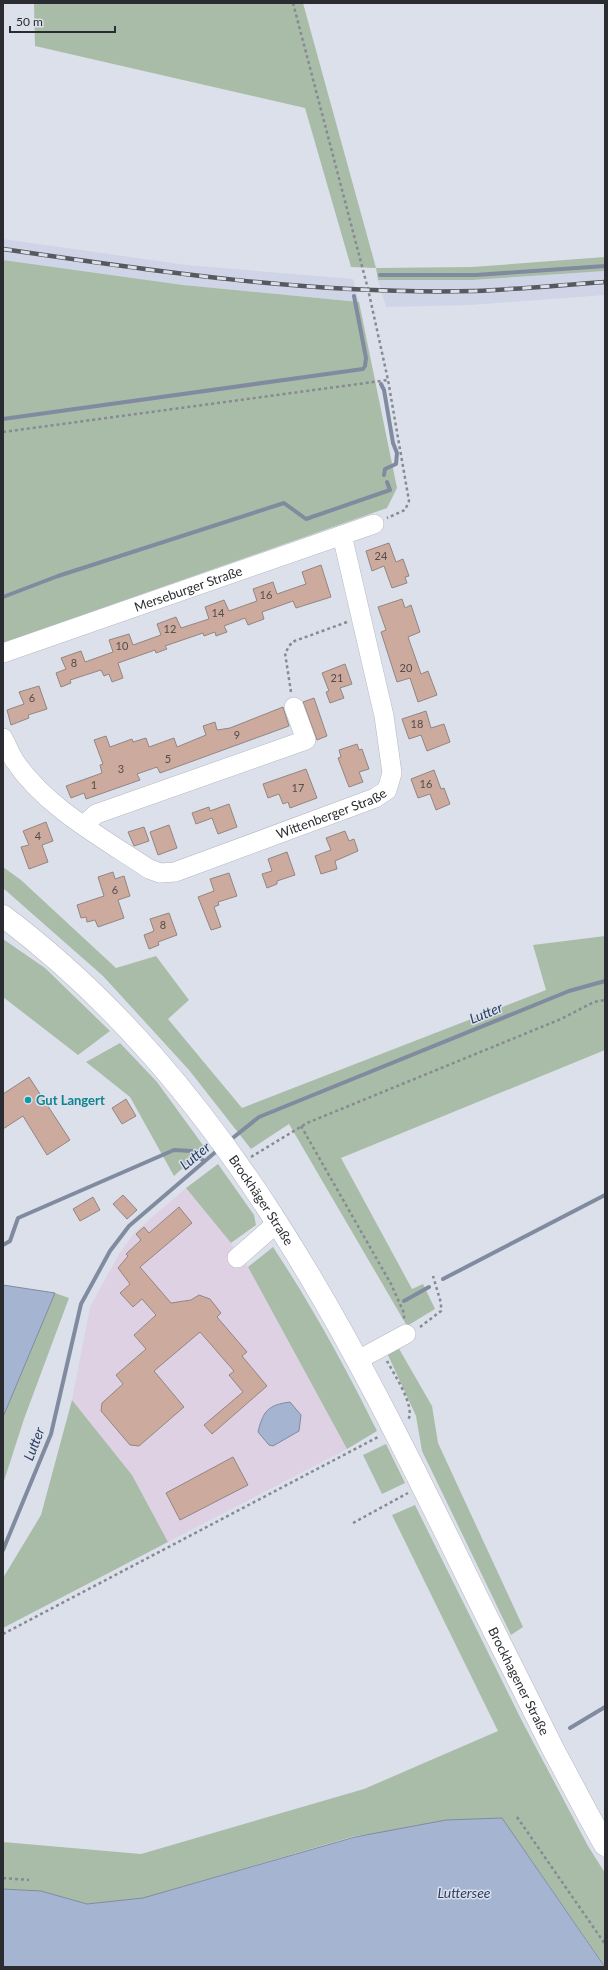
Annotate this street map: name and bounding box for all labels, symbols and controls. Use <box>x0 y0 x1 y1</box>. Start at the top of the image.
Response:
scale bar <box>10 8 115 34</box>
text: 50 m <box>16 14 43 29</box>
house number: 24 <box>375 549 388 562</box>
street label: Merseburger Straße <box>132 562 244 615</box>
house number: 16 <box>260 588 272 601</box>
house number: 14 <box>212 606 225 619</box>
house number: 12 <box>164 622 176 635</box>
house number: 10 <box>116 639 129 652</box>
house number: 8 <box>71 656 77 669</box>
house number: 20 <box>400 661 413 674</box>
house number: 21 <box>331 671 343 684</box>
house number: 6 <box>29 691 35 704</box>
house number: 18 <box>411 717 423 730</box>
house number: 9 <box>234 728 240 741</box>
house number: 5 <box>165 752 171 765</box>
house number: 3 <box>118 762 124 775</box>
house number: 16 <box>420 777 432 790</box>
house number: 1 <box>91 778 97 791</box>
house number: 17 <box>292 781 304 794</box>
street label: Wittenberger Straße <box>274 785 390 842</box>
house number: 4 <box>35 829 42 842</box>
house number: 6 <box>112 883 118 896</box>
house number: 8 <box>160 918 166 931</box>
water label: Lutter <box>467 998 505 1027</box>
place label: Gut Langert <box>36 1092 105 1108</box>
marker: Gut Langert <box>23 1095 33 1105</box>
water label: Lutter <box>176 1138 213 1173</box>
street label: Brockhäger Straße <box>226 1152 297 1248</box>
water label: Lutter <box>19 1425 48 1463</box>
street label: Brockhagener Straße <box>485 1624 553 1738</box>
water label: Luttersee <box>437 1884 491 1901</box>

